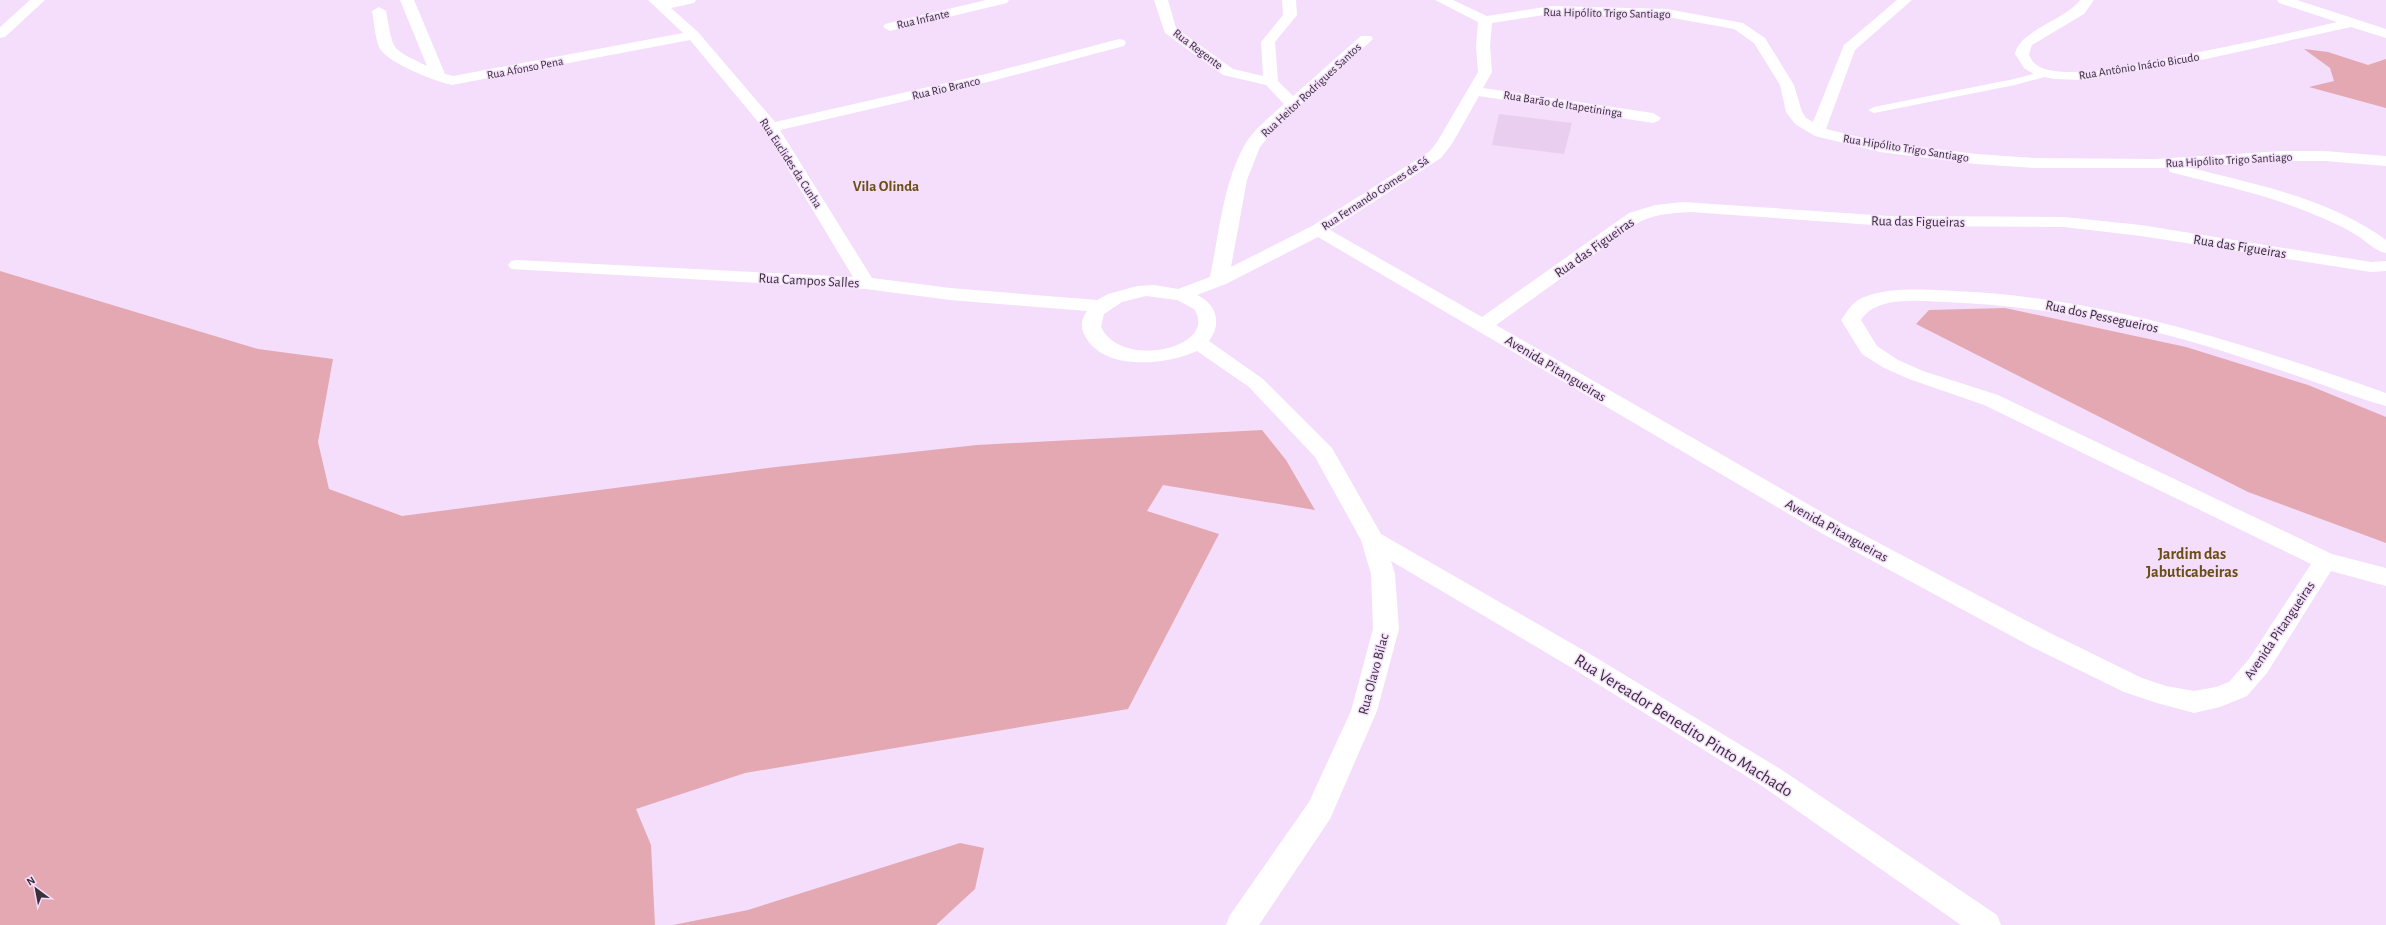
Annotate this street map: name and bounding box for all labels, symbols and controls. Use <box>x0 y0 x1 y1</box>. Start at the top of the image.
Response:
street label: Rua Hipólito Trigo Santiago <box>1543 6 1671 20</box>
street label: Rua Infante <box>896 7 950 31</box>
street label: Rua Regente <box>1171 27 1225 71</box>
street label: Rua Heitor Rodrigues Santos <box>1259 41 1363 139</box>
street label: Rua Antônio Inácio Bicudo <box>2078 51 2200 81</box>
street label: Rua Afonso Pena <box>486 55 565 81</box>
street label: Rua Rio Branco <box>911 74 981 102</box>
street label: Rua Barão de Itapetininga <box>1503 89 1624 119</box>
street label: Rua Euclides da Cunha <box>758 116 825 210</box>
street label: Rua Hipólito Trigo Santiago <box>1842 132 1970 164</box>
street label: Rua Hipólito Trigo Santiago <box>2165 151 2293 169</box>
street label: Rua Fernando Gomes de Sá <box>1319 154 1431 232</box>
district label: Vila Olinda <box>853 179 919 194</box>
street label: Rua das Figueiras <box>1871 214 1965 230</box>
street label: Rua das Figueiras <box>1552 215 1637 280</box>
street label: Rua das Figueiras <box>2192 233 2287 261</box>
street label: Rua Campos Salles <box>758 271 860 291</box>
street label: Rua dos Pessegueiros <box>2044 298 2160 336</box>
street label: Avenida Pitangueiras <box>1503 333 1608 405</box>
street label: Avenida Pitangueiras <box>1783 497 1890 565</box>
district label: Jardim das Jabuticabeiras <box>2146 546 2238 580</box>
street label: Avenida Pitangueiras <box>2242 579 2318 682</box>
street label: Rua Olavo Bilac <box>1356 632 1392 716</box>
street label: Rua Vereador Benedito Pinto Machado <box>1572 651 1796 800</box>
north arrow <box>16 869 56 909</box>
text: N <box>25 874 37 888</box>

